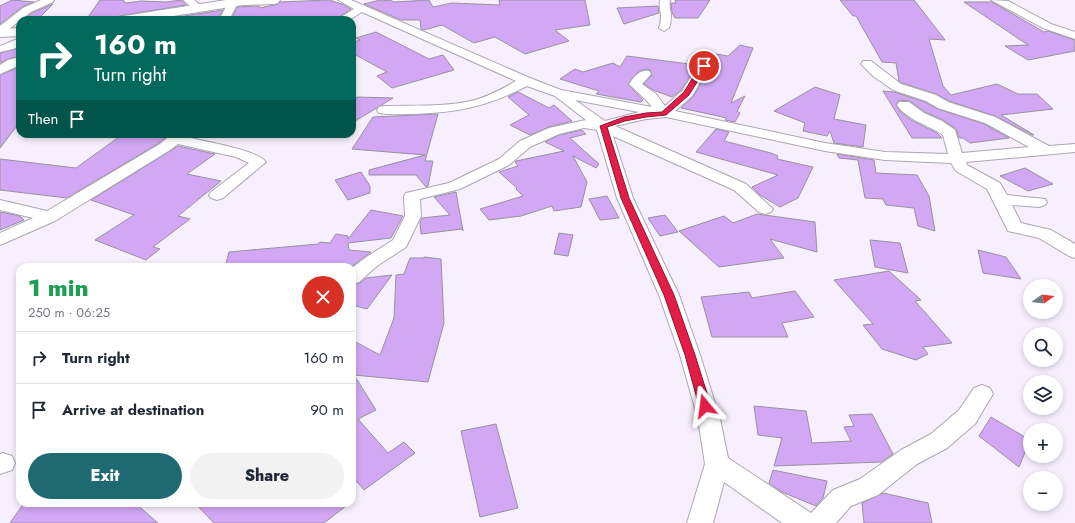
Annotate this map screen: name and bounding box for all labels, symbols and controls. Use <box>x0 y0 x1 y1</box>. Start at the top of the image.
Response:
text: 160 m <box>94 24 177 65</box>
icon: right <box>28 32 80 84</box>
pin <box>687 49 721 83</box>
icon: arrive <box>693 55 715 77</box>
text: Turn right <box>94 62 166 88</box>
text: Then <box>28 108 58 130</box>
icon: arrive <box>66 108 88 130</box>
text: 1 min <box>28 270 89 305</box>
button: close <box>302 276 344 318</box>
north arrow <box>1023 279 1063 319</box>
map controls <box>1023 279 1063 511</box>
text: 250 m · 06:25 <box>28 303 110 322</box>
button: search <box>1023 327 1063 367</box>
icon: right <box>28 347 50 369</box>
text: Turn right <box>62 347 130 369</box>
text: 160 m <box>303 347 344 369</box>
button: layers <box>1023 375 1063 415</box>
position arrow <box>684 385 726 427</box>
icon: arrive <box>28 399 50 421</box>
text: Arrive at destination <box>62 399 204 421</box>
text: 90 m <box>310 399 344 421</box>
button: + <box>1023 423 1063 463</box>
button: Exit <box>28 453 182 499</box>
button: Share <box>190 453 344 499</box>
button: − <box>1023 471 1063 511</box>

